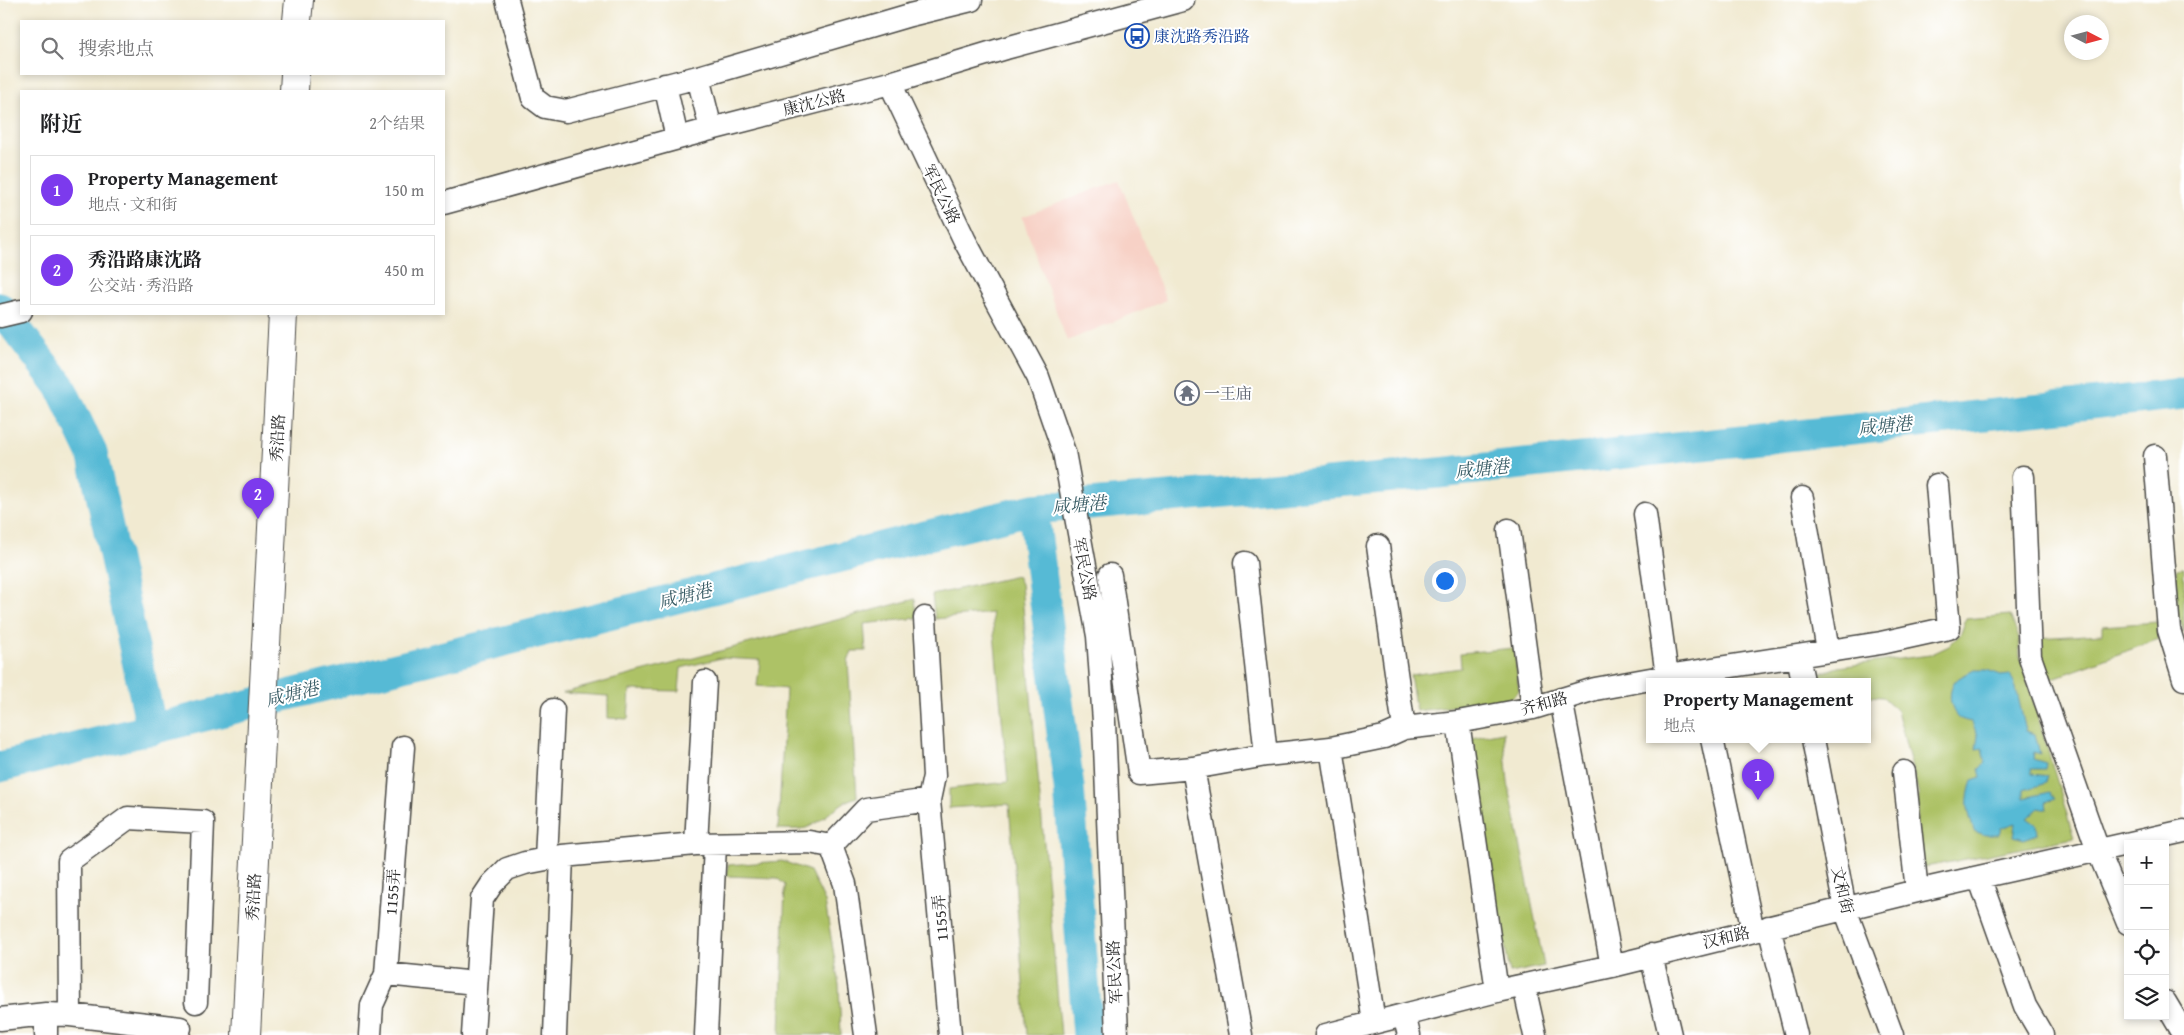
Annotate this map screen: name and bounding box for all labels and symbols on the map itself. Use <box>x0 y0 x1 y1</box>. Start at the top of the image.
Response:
north arrow <box>2064 15 2109 60</box>
bus stop icon: 康沈路秀沿路 <box>1124 23 1150 49</box>
place label: 康沈路秀沿路 <box>1154 24 1250 48</box>
street label: 康沈公路 <box>780 83 848 121</box>
street label: 军民公路 <box>917 160 967 228</box>
temple icon: 一王庙 <box>1174 380 1200 406</box>
place label: 一王庙 <box>1204 381 1252 405</box>
water label: 咸塘港 <box>1857 409 1915 442</box>
street label: 秀沿路 <box>264 413 290 463</box>
water label: 咸塘港 <box>1454 452 1512 485</box>
pin: 2 <box>242 478 274 519</box>
water label: 咸塘港 <box>1051 489 1109 520</box>
street label: 军民公路 <box>1067 535 1103 603</box>
your location <box>1432 568 1458 594</box>
water label: 咸塘港 <box>655 575 716 615</box>
water label: 咸塘港 <box>262 673 323 713</box>
street label: 齐和路 <box>1518 685 1570 721</box>
pin: 1 <box>1742 759 1774 800</box>
street label: 文和街 <box>1826 864 1860 916</box>
street label: 1155弄 <box>378 868 406 916</box>
street label: 秀沿路 <box>240 872 266 922</box>
street label: 1155弄 <box>926 894 954 942</box>
street label: 汉和路 <box>1700 920 1752 954</box>
street label: 军民公路 <box>1100 939 1128 1005</box>

